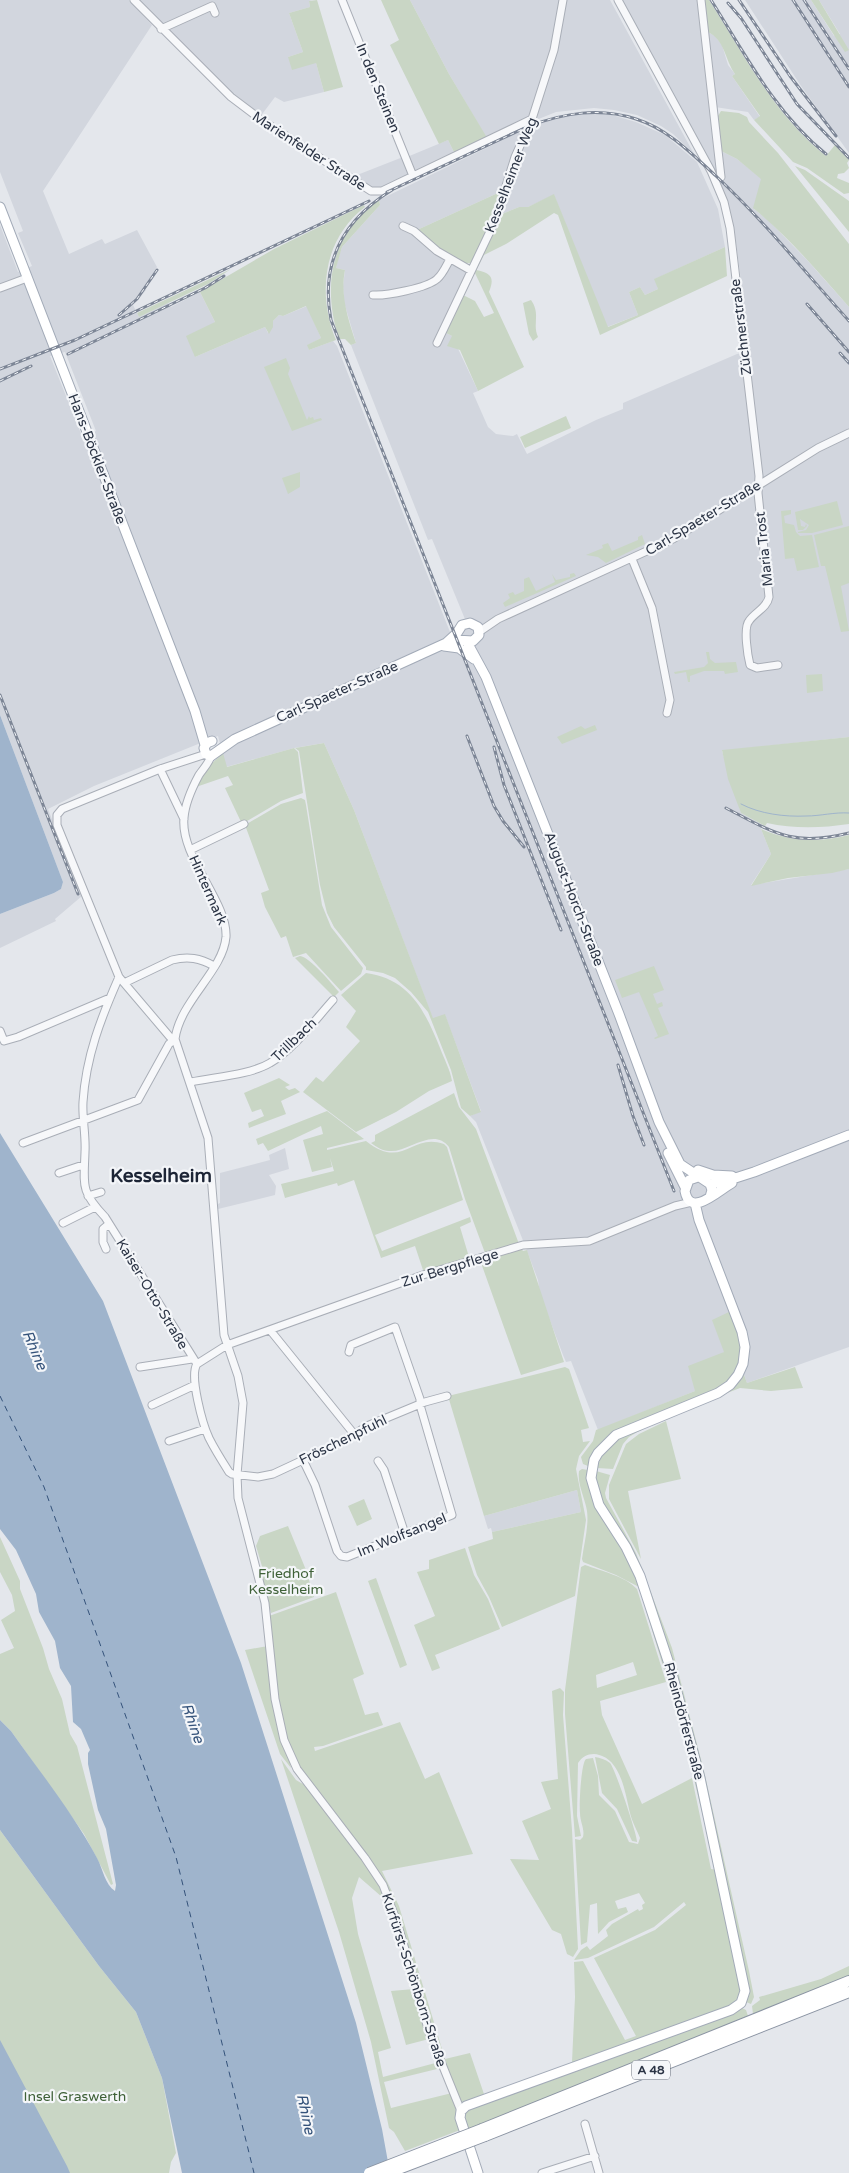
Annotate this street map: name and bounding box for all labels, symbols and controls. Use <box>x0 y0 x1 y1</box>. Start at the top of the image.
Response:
street label: In den Steinen <box>352 41 404 135</box>
street label: Marienfelder Straße <box>249 108 369 194</box>
street label: Kesselheimer Weg <box>481 115 541 235</box>
street label: Züchnerstraße <box>727 278 755 376</box>
street label: Hans-Böckler-Straße <box>64 391 130 527</box>
street label: Carl-Spaeter-Straße <box>642 477 764 559</box>
street label: Maria Trost <box>752 510 776 587</box>
street label: Carl-Spaeter-Straße <box>273 657 401 727</box>
street label: August-Horch-Straße <box>541 829 608 969</box>
street label: Hintermark <box>185 852 231 928</box>
street label: Trillbach <box>268 1014 320 1066</box>
district label: Kesselheim <box>110 1165 212 1187</box>
street label: Kaiser-Otto-Straße <box>112 1236 192 1352</box>
street label: Zur Bergpflege <box>400 1245 501 1291</box>
water label: Rhine <box>19 1328 52 1374</box>
street label: Fröschenpfuhl <box>296 1411 390 1469</box>
street label: Im Wolfsangel <box>355 1509 449 1561</box>
park label: Friedhof Kesselheim <box>249 1565 323 1598</box>
street label: Rheindörferstraße <box>660 1660 708 1782</box>
water label: Rhine <box>178 1701 209 1747</box>
street label: Kurfürst-Schönborn-Straße <box>378 1891 450 2069</box>
road number: A 48 <box>632 2060 670 2080</box>
park label: Insel Graswerth <box>24 2088 126 2105</box>
water label: Rhine <box>293 2092 319 2137</box>

